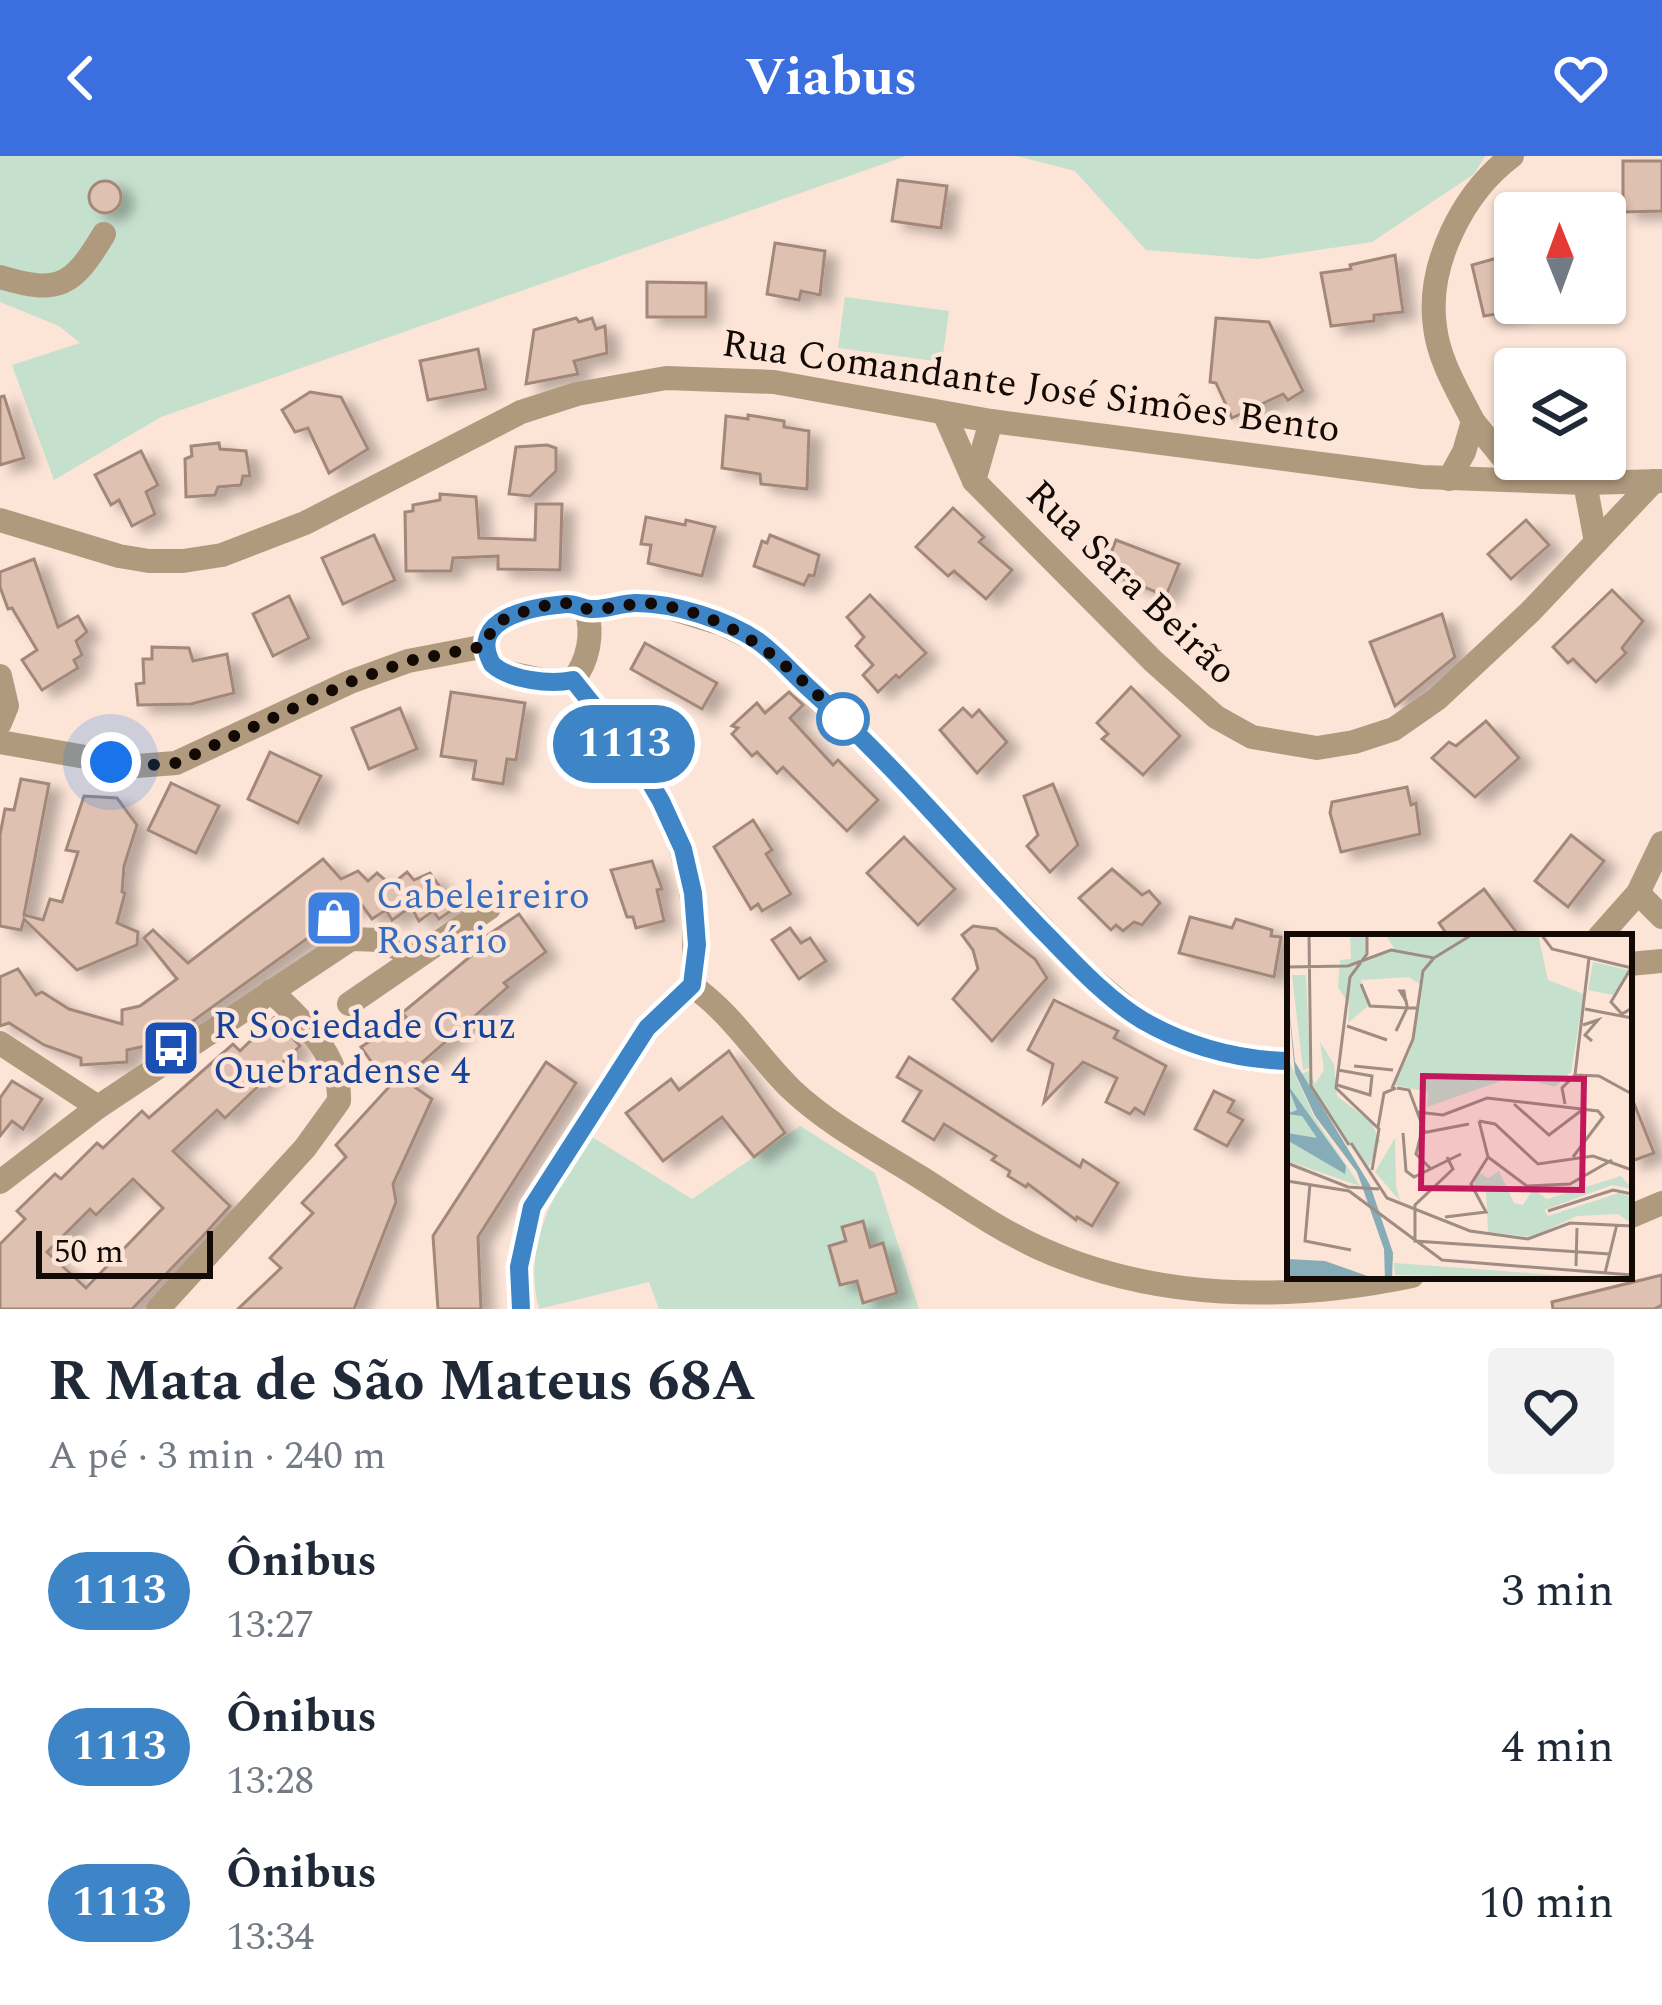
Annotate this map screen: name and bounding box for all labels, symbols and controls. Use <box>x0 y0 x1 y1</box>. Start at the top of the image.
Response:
text: Viabus <box>745 37 917 119</box>
icon: back <box>48 45 114 111</box>
icon: heart <box>1548 45 1614 111</box>
north arrow <box>1494 192 1626 324</box>
map controls <box>1494 192 1626 480</box>
street label: Rua Comandante José Simões Bento <box>718 314 1344 460</box>
button: layers <box>1494 348 1626 480</box>
street label: Rua Sara Beirão <box>1012 466 1250 700</box>
unlabelled marker <box>818 694 868 744</box>
line badge: 1113 <box>540 705 708 783</box>
text: 1113 <box>577 712 671 775</box>
your location <box>81 732 141 792</box>
place label: Cabeleireiro Rosário <box>376 867 590 971</box>
shop icon: Cabeleireiro Rosário <box>303 887 365 949</box>
inset map <box>1287 934 1632 1279</box>
place label: R Sociedade Cruz Quebradense 4 <box>213 997 517 1101</box>
bus stop icon: R Sociedade Cruz Quebradense 4 <box>140 1017 202 1079</box>
scale bar <box>36 1225 213 1278</box>
text: 50 m <box>54 1227 124 1277</box>
text: R Mata de São Mateus 68A <box>48 1339 756 1425</box>
button: heart <box>1488 1348 1614 1474</box>
text: A pé · 3 min · 240 m <box>48 1427 386 1486</box>
text: Ônibus <box>226 1527 377 1596</box>
text: 3 min <box>1501 1557 1614 1626</box>
text: 1113 <box>72 1559 166 1622</box>
text: 13:27 <box>226 1596 314 1655</box>
text: Ônibus <box>226 1683 377 1752</box>
text: 4 min <box>1501 1713 1614 1782</box>
text: 1113 <box>72 1715 166 1778</box>
text: 13:28 <box>226 1752 314 1811</box>
text: Ônibus <box>226 1839 377 1908</box>
text: 10 min <box>1479 1869 1614 1938</box>
text: 1113 <box>72 1871 166 1934</box>
text: 13:34 <box>226 1908 314 1967</box>

